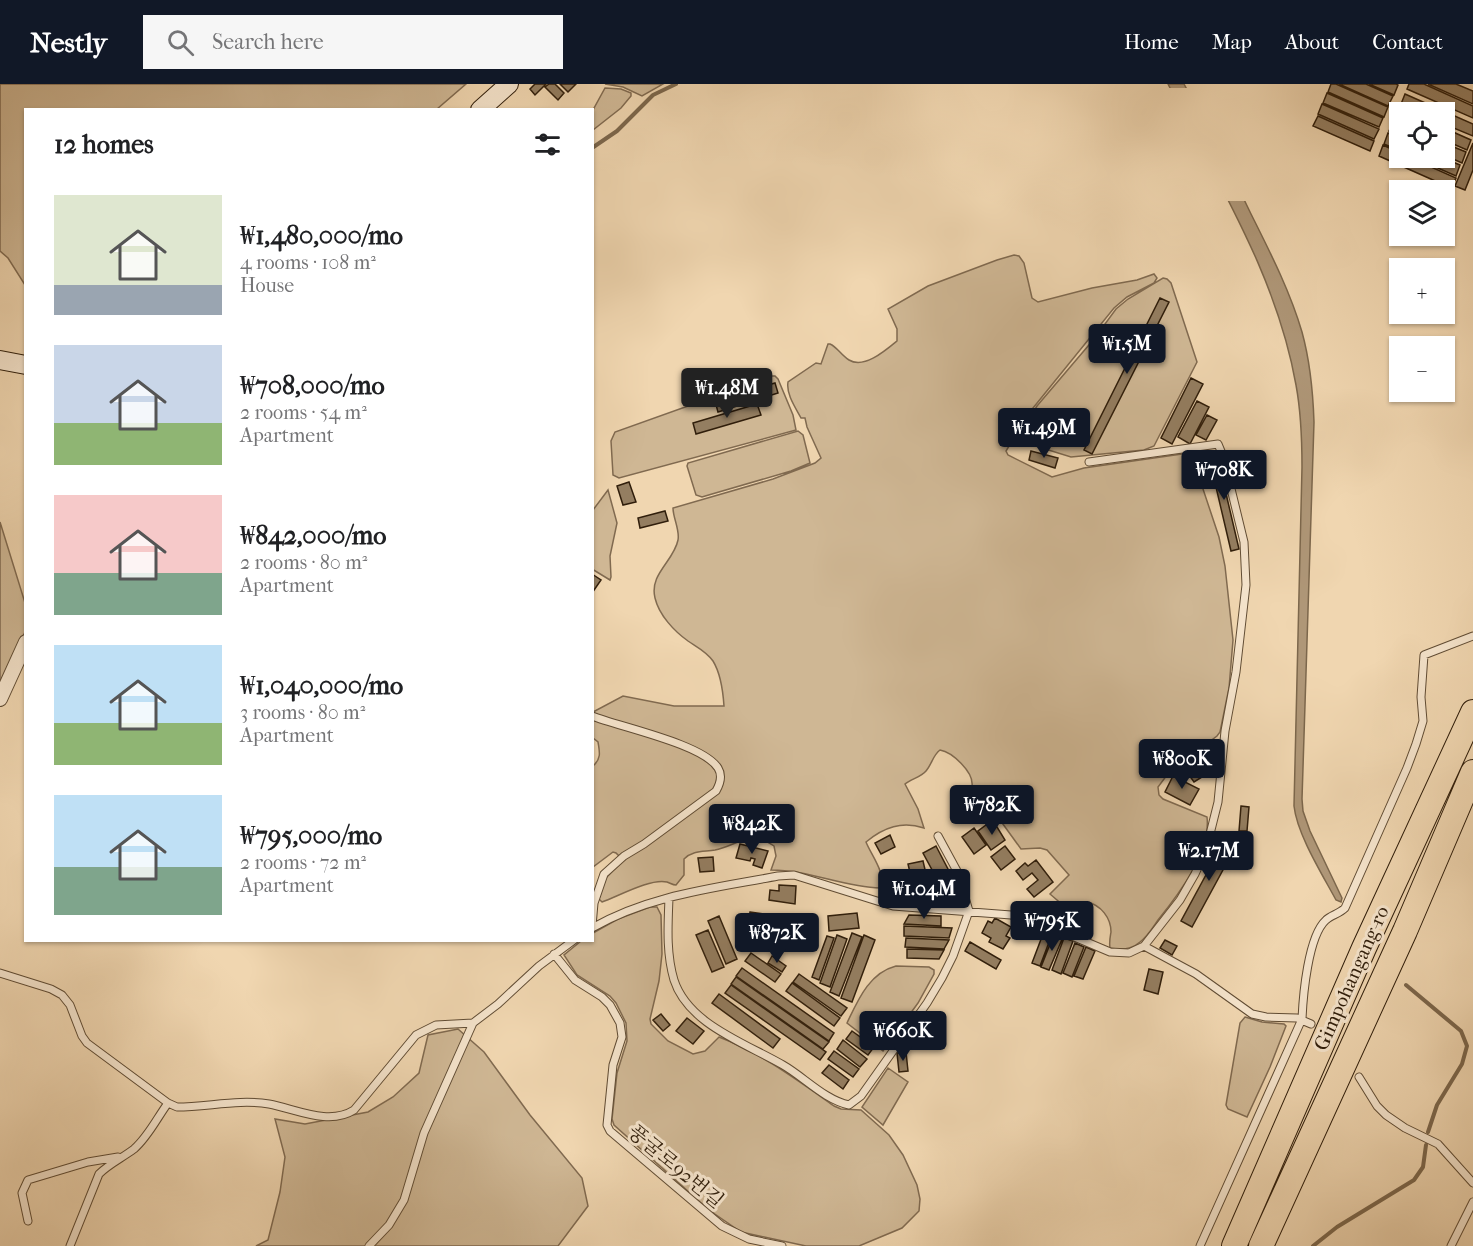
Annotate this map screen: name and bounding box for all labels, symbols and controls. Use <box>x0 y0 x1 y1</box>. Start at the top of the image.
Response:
search box <box>143 15 563 69</box>
text: Nestly <box>30 26 107 59</box>
icon: search <box>164 26 197 59</box>
text: Search here <box>212 29 324 55</box>
text: Home <box>1124 30 1179 54</box>
text: Map <box>1212 30 1252 54</box>
text: About <box>1285 30 1339 54</box>
text: Contact <box>1372 30 1443 54</box>
map controls <box>1389 102 1455 402</box>
button: locate <box>1389 102 1455 168</box>
icon: filters <box>531 128 564 161</box>
text: 12 homes <box>54 129 154 160</box>
button: layers <box>1389 180 1455 246</box>
icon: home <box>102 219 174 291</box>
text: ₩1,480,000/mo <box>240 220 403 251</box>
text: 4 rooms · 108 m² <box>240 251 376 274</box>
button: + <box>1389 258 1455 324</box>
text: House <box>240 274 294 297</box>
pin: ₩1.5M <box>1085 324 1169 375</box>
text: ₩1.5M <box>1103 332 1151 355</box>
button: − <box>1389 336 1455 402</box>
pin: ₩1.48M <box>678 368 776 419</box>
icon: home <box>102 369 174 441</box>
text: ₩708,000/mo <box>240 370 385 401</box>
text: ₩1.48M <box>695 376 759 399</box>
text: 2 rooms · 54 m² <box>240 401 367 424</box>
pin: ₩1.49M <box>995 408 1093 459</box>
text: ₩1.49M <box>1012 416 1076 439</box>
text: Apartment <box>240 424 334 447</box>
pin: ₩708K <box>1182 450 1266 501</box>
text: ₩708K <box>1196 458 1253 481</box>
icon: home <box>102 519 174 591</box>
text: ₩842,000/mo <box>240 520 386 551</box>
text: 2 rooms · 80 m² <box>240 551 367 574</box>
text: Apartment <box>240 574 334 597</box>
icon: home <box>102 669 174 741</box>
text: ₩1,040,000/mo <box>240 670 403 701</box>
text: 3 rooms · 80 m² <box>240 701 365 724</box>
text: Apartment <box>240 724 334 747</box>
pin: ₩800K <box>1140 739 1224 790</box>
text: ₩800K <box>1153 747 1211 770</box>
pin: ₩782K <box>950 785 1034 836</box>
text: ₩782K <box>964 793 1020 816</box>
pin: ₩842K <box>710 804 794 855</box>
text: ₩842K <box>723 812 781 835</box>
icon: home <box>102 819 174 891</box>
text: ₩795,000/mo <box>240 820 382 851</box>
pin: ₩2.17M <box>1160 831 1258 882</box>
text: ₩2.17M <box>1179 839 1240 862</box>
text: 2 rooms · 72 m² <box>240 851 366 874</box>
pin: ₩1.04M <box>875 869 973 920</box>
text: Apartment <box>240 874 334 897</box>
text: ₩1.04M <box>892 877 956 900</box>
pin: ₩795K <box>1010 901 1094 952</box>
street label: Gimpohangang-ro <box>1309 902 1394 1054</box>
text: ₩795K <box>1024 909 1080 932</box>
pin: ₩872K <box>735 913 819 964</box>
text: ₩872K <box>749 921 805 944</box>
pin: ₩660K <box>861 1011 945 1062</box>
text: ₩660K <box>873 1019 933 1042</box>
street label: 풍굴로92번길 <box>623 1120 728 1213</box>

